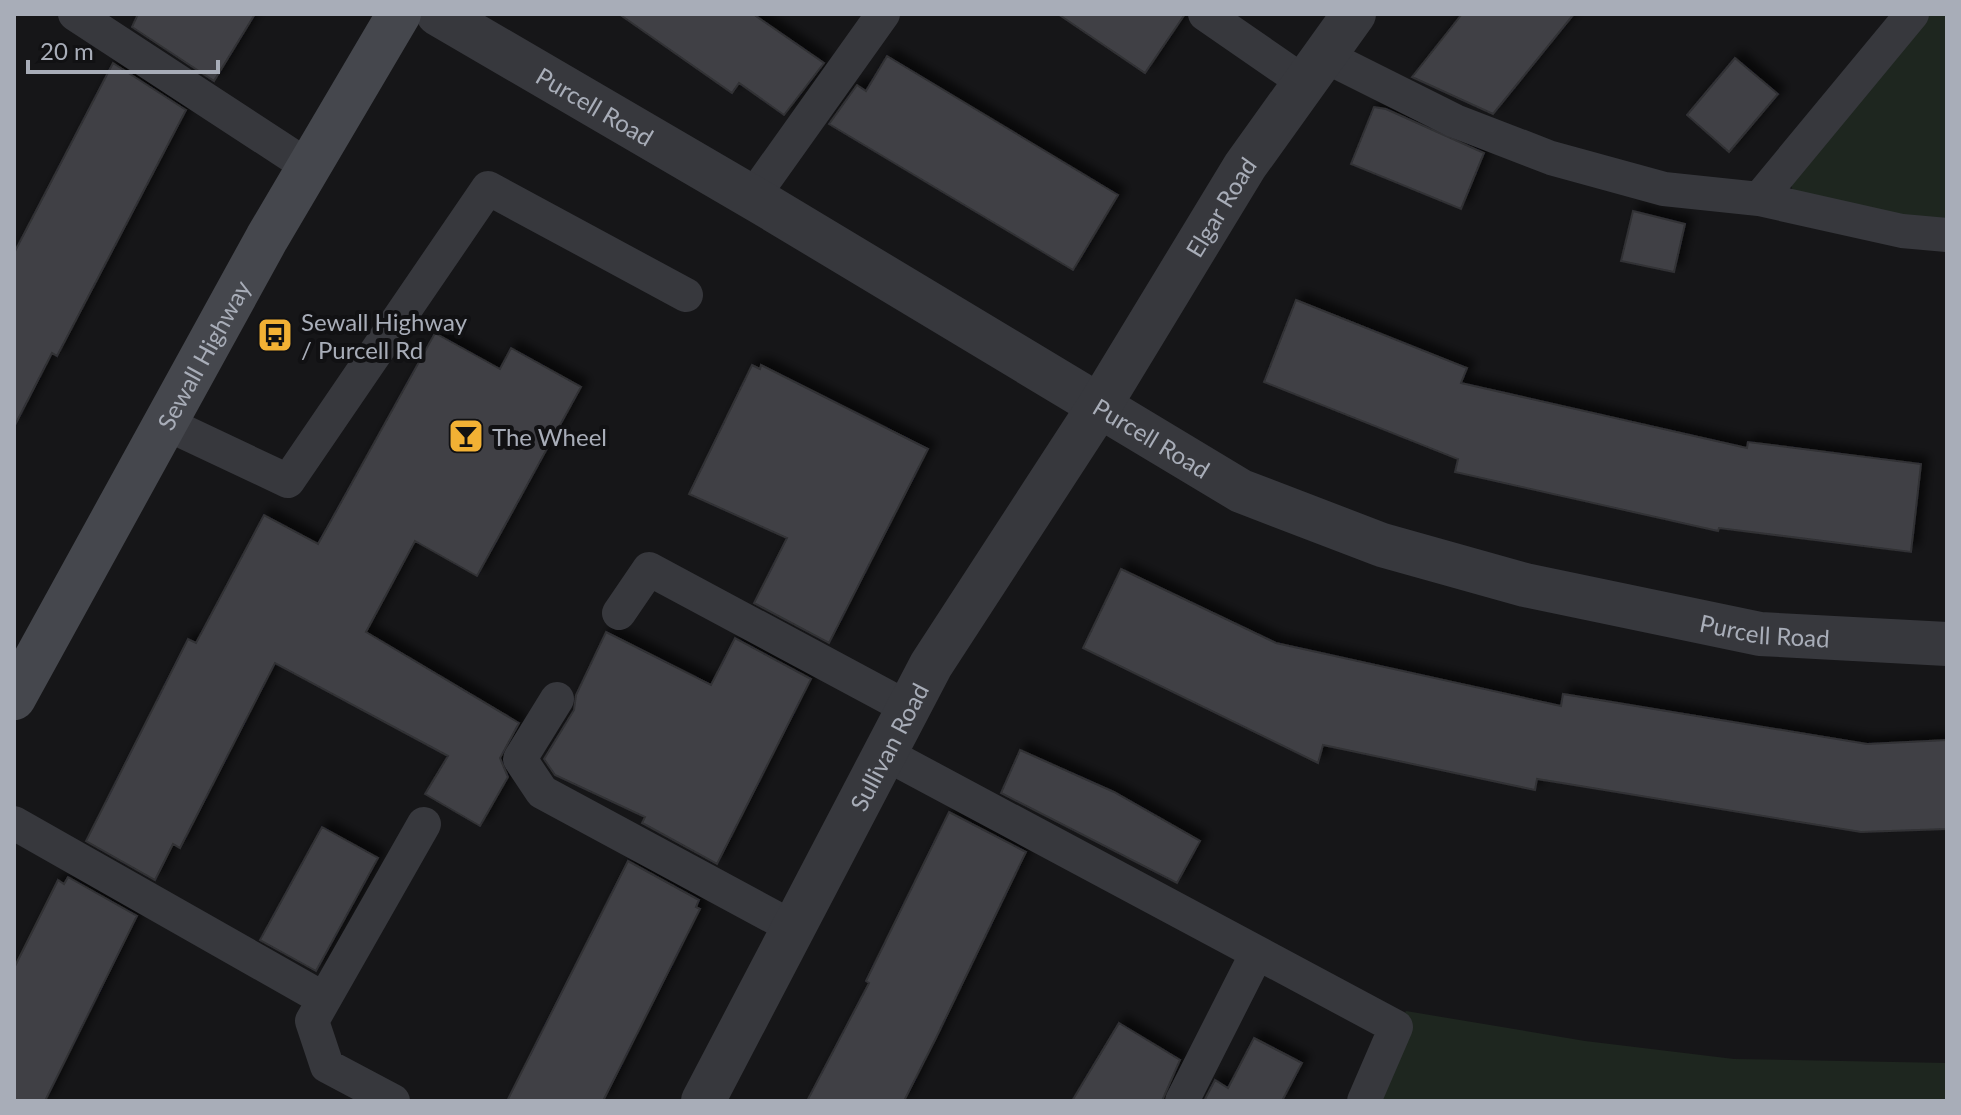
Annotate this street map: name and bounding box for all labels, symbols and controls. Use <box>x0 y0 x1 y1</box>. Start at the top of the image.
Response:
scale bar <box>28 24 218 74</box>
text: 20 m <box>40 36 94 65</box>
street label: Purcell Road <box>531 60 659 151</box>
street label: Elgar Road <box>1179 151 1262 262</box>
street label: Sewall Highway <box>150 274 256 434</box>
place label: Sewall Highway / Purcell Rd <box>301 307 468 364</box>
bus stop icon: Sewall Highway / Purcell Rd <box>256 316 294 354</box>
street label: Purcell Road <box>1088 391 1215 483</box>
bar icon: The Wheel <box>447 417 485 455</box>
place label: The Wheel <box>492 422 607 451</box>
street label: Purcell Road <box>1697 607 1830 652</box>
street label: Sullivan Road <box>843 678 934 815</box>

